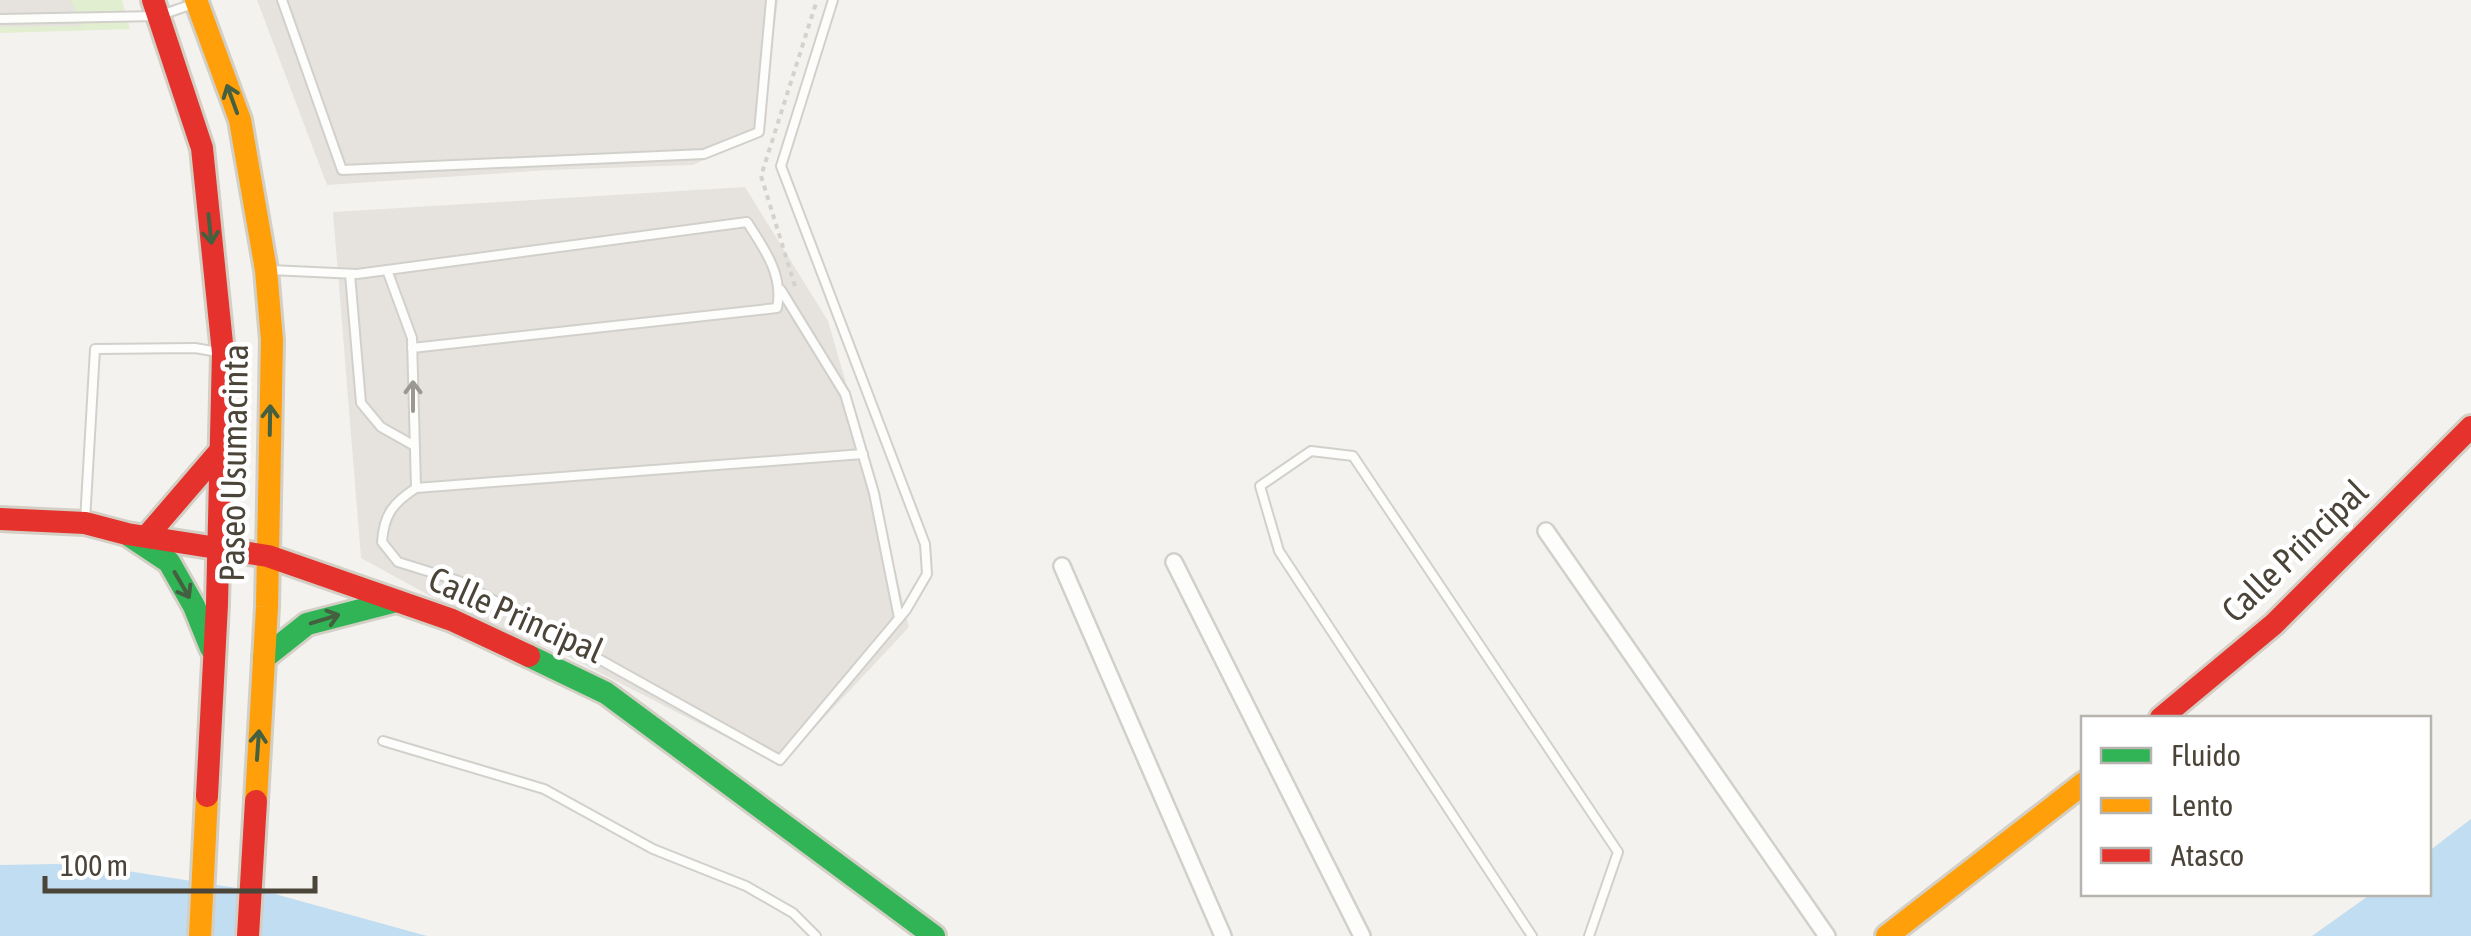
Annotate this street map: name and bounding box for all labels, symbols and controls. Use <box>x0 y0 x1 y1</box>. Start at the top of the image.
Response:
one-way arrow <box>222 84 240 115</box>
one-way arrow <box>201 213 220 245</box>
street label: Paseo Usumacinta <box>211 344 255 582</box>
one-way arrow <box>404 381 422 414</box>
one-way arrow <box>261 405 280 437</box>
street label: Calle Principal <box>2213 471 2375 629</box>
street label: Calle Principal <box>423 558 610 670</box>
one-way arrow <box>172 570 192 599</box>
one-way arrow <box>309 609 341 627</box>
legend <box>2081 716 2431 896</box>
one-way arrow <box>249 729 268 761</box>
text: Fluido <box>2171 738 2241 772</box>
text: Lento <box>2171 788 2233 822</box>
scale bar <box>45 831 315 893</box>
text: Atasco <box>2171 838 2244 872</box>
text: 100 m <box>60 848 128 882</box>

